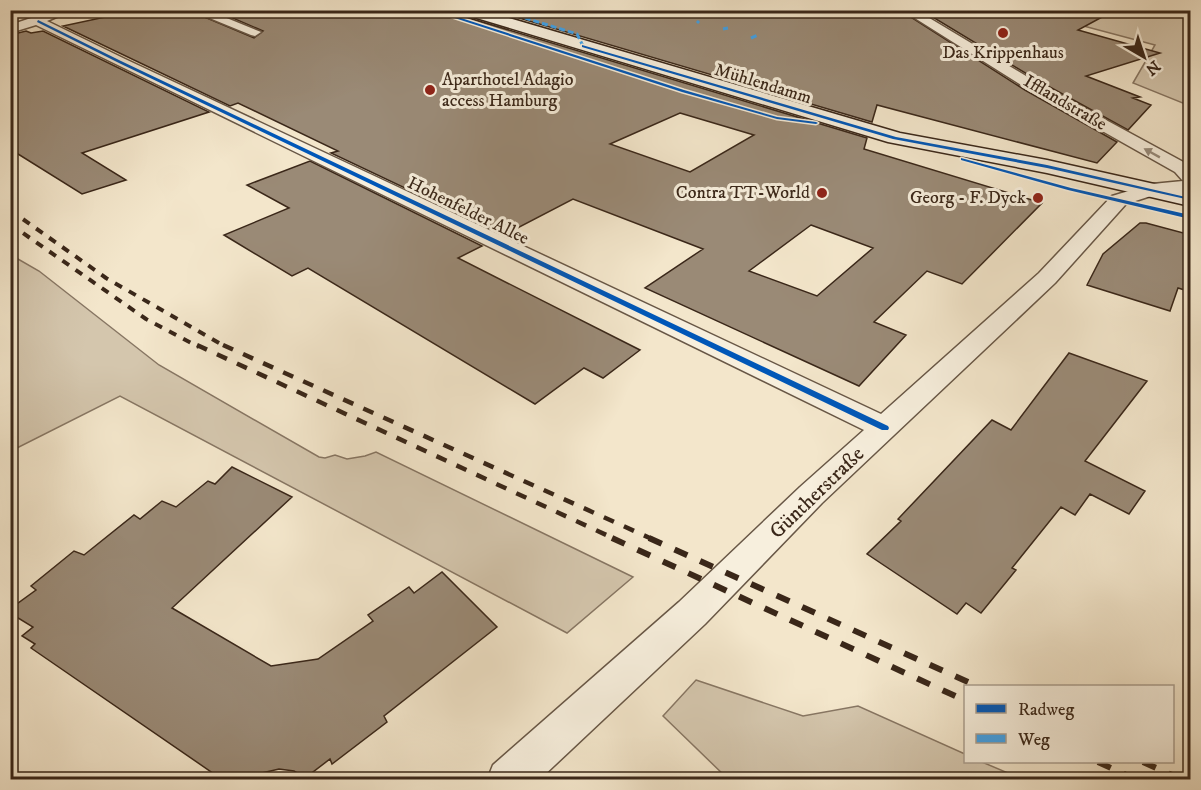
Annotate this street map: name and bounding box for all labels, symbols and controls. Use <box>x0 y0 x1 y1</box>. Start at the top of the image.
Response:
marker: Das Krippenhaus <box>996 26 1010 40</box>
north arrow <box>1114 27 1174 87</box>
place label: Das Krippenhaus <box>942 42 1064 64</box>
text: N <box>1141 56 1164 80</box>
street label: Mühlendamm <box>712 59 814 109</box>
place label: Aparthotel Adagio access Hamburg <box>442 69 574 112</box>
street label: Ifflandstraße <box>1020 70 1110 136</box>
marker: Aparthotel Adagio access Hamburg <box>423 83 437 97</box>
one-way arrow <box>1143 148 1160 158</box>
street label: Hohenfelder Allee <box>404 172 532 250</box>
place label: Contra TT-World <box>676 182 810 204</box>
marker: Contra TT-World <box>815 186 829 200</box>
place label: Georg - F. Dyck <box>910 187 1026 209</box>
marker: Georg - F. Dyck <box>1031 191 1045 205</box>
street label: Güntherstraße <box>764 441 870 545</box>
legend <box>964 685 1174 763</box>
text: Radweg <box>1018 699 1074 721</box>
text: Weg <box>1017 729 1050 751</box>

